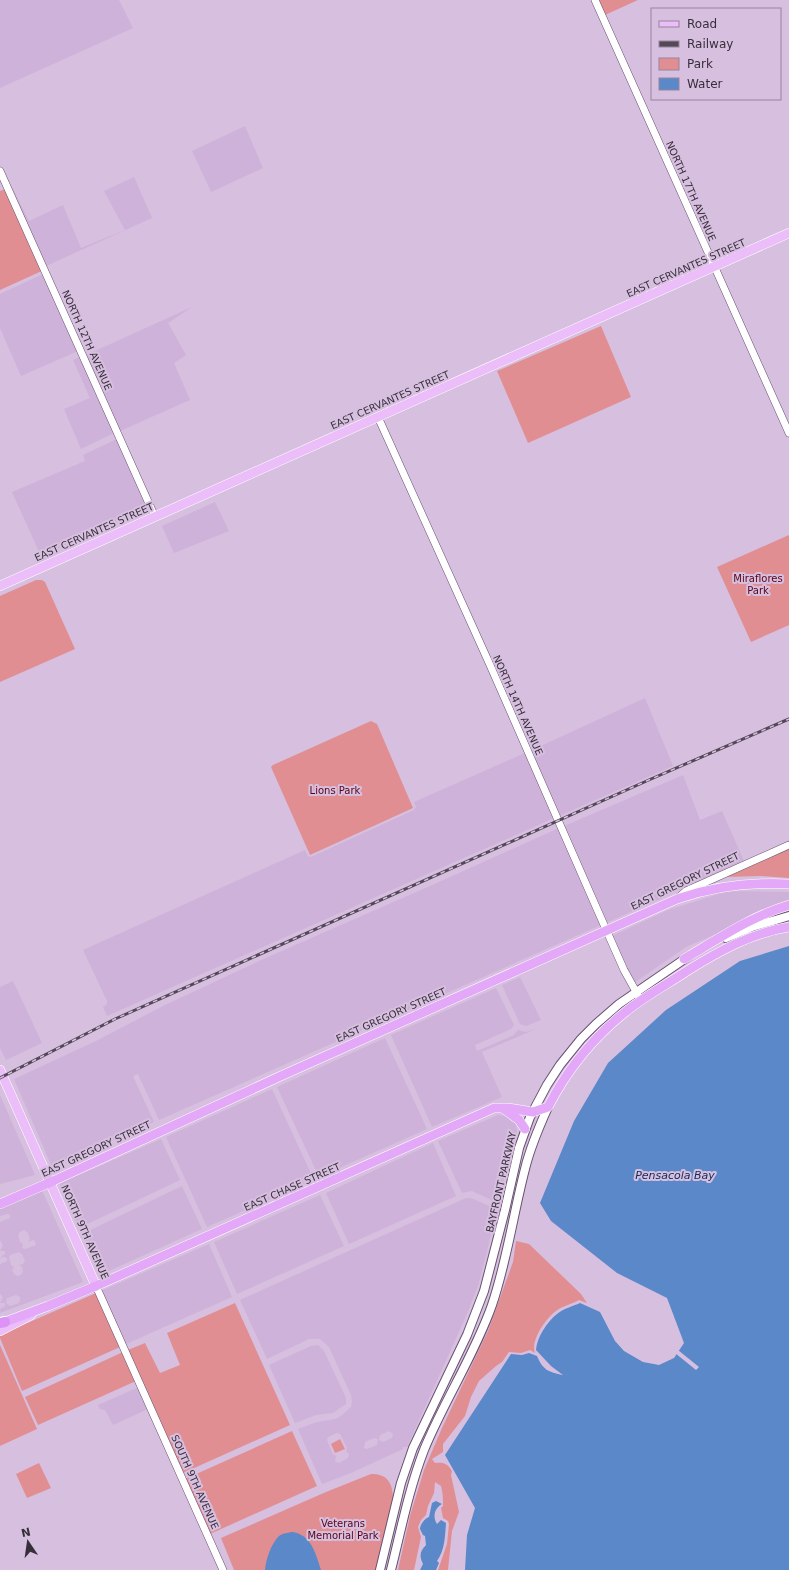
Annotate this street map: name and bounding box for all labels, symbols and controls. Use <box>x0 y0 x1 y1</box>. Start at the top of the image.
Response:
legend <box>651 8 781 100</box>
text: Road <box>687 17 717 31</box>
text: Railway <box>687 37 733 51</box>
text: Park <box>687 57 713 71</box>
text: Water <box>687 77 723 91</box>
street label: NORTH 17TH AVENUE <box>664 139 718 243</box>
street label: EAST CERVANTES STREET <box>625 236 748 299</box>
street label: NORTH 12TH AVENUE <box>60 288 114 392</box>
street label: EAST CERVANTES STREET <box>329 368 452 431</box>
street label: EAST CERVANTES STREET <box>33 500 156 563</box>
park label: Miraflores Park <box>733 573 783 596</box>
street label: NORTH 14TH AVENUE <box>491 653 545 757</box>
park label: Lions Park <box>310 785 361 796</box>
street label: EAST GREGORY STREET <box>629 850 742 912</box>
street label: EAST GREGORY STREET <box>334 985 448 1044</box>
street label: EAST GREGORY STREET <box>40 1118 153 1179</box>
street label: BAYFRONT PARKWAY <box>484 1130 518 1234</box>
street label: EAST CHASE STREET <box>242 1160 343 1213</box>
water label: Pensacola Bay <box>635 1169 715 1182</box>
street label: NORTH 9TH AVENUE <box>59 1183 111 1281</box>
street label: SOUTH 9TH AVENUE <box>169 1433 221 1531</box>
park label: Veterans Memorial Park <box>307 1518 379 1541</box>
north arrow <box>8 1522 48 1562</box>
text: N <box>20 1525 32 1540</box>

